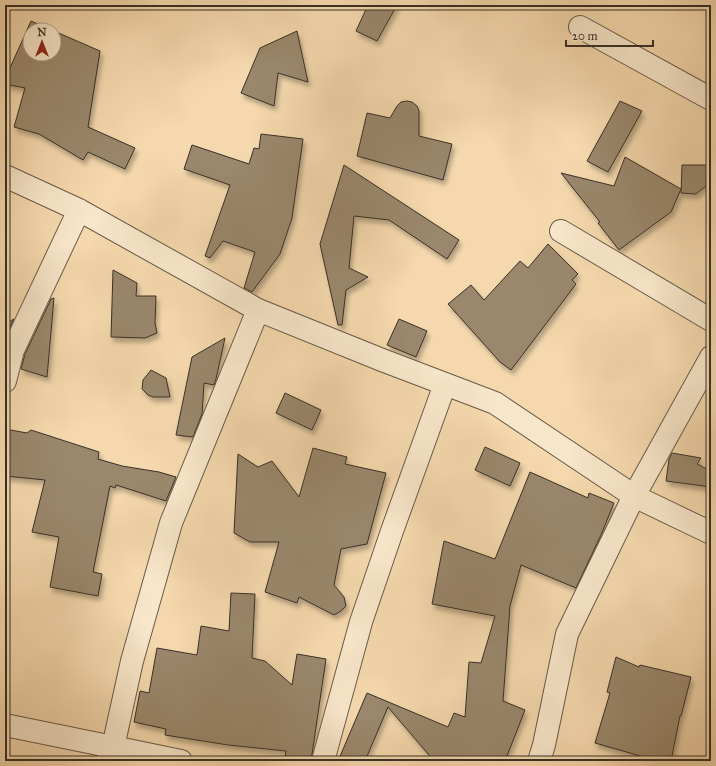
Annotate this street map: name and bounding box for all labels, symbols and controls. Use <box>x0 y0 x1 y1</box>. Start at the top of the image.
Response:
north arrow <box>22 22 62 62</box>
scale bar <box>566 22 653 48</box>
text: N <box>37 26 47 39</box>
text: 20 m <box>572 29 598 43</box>

